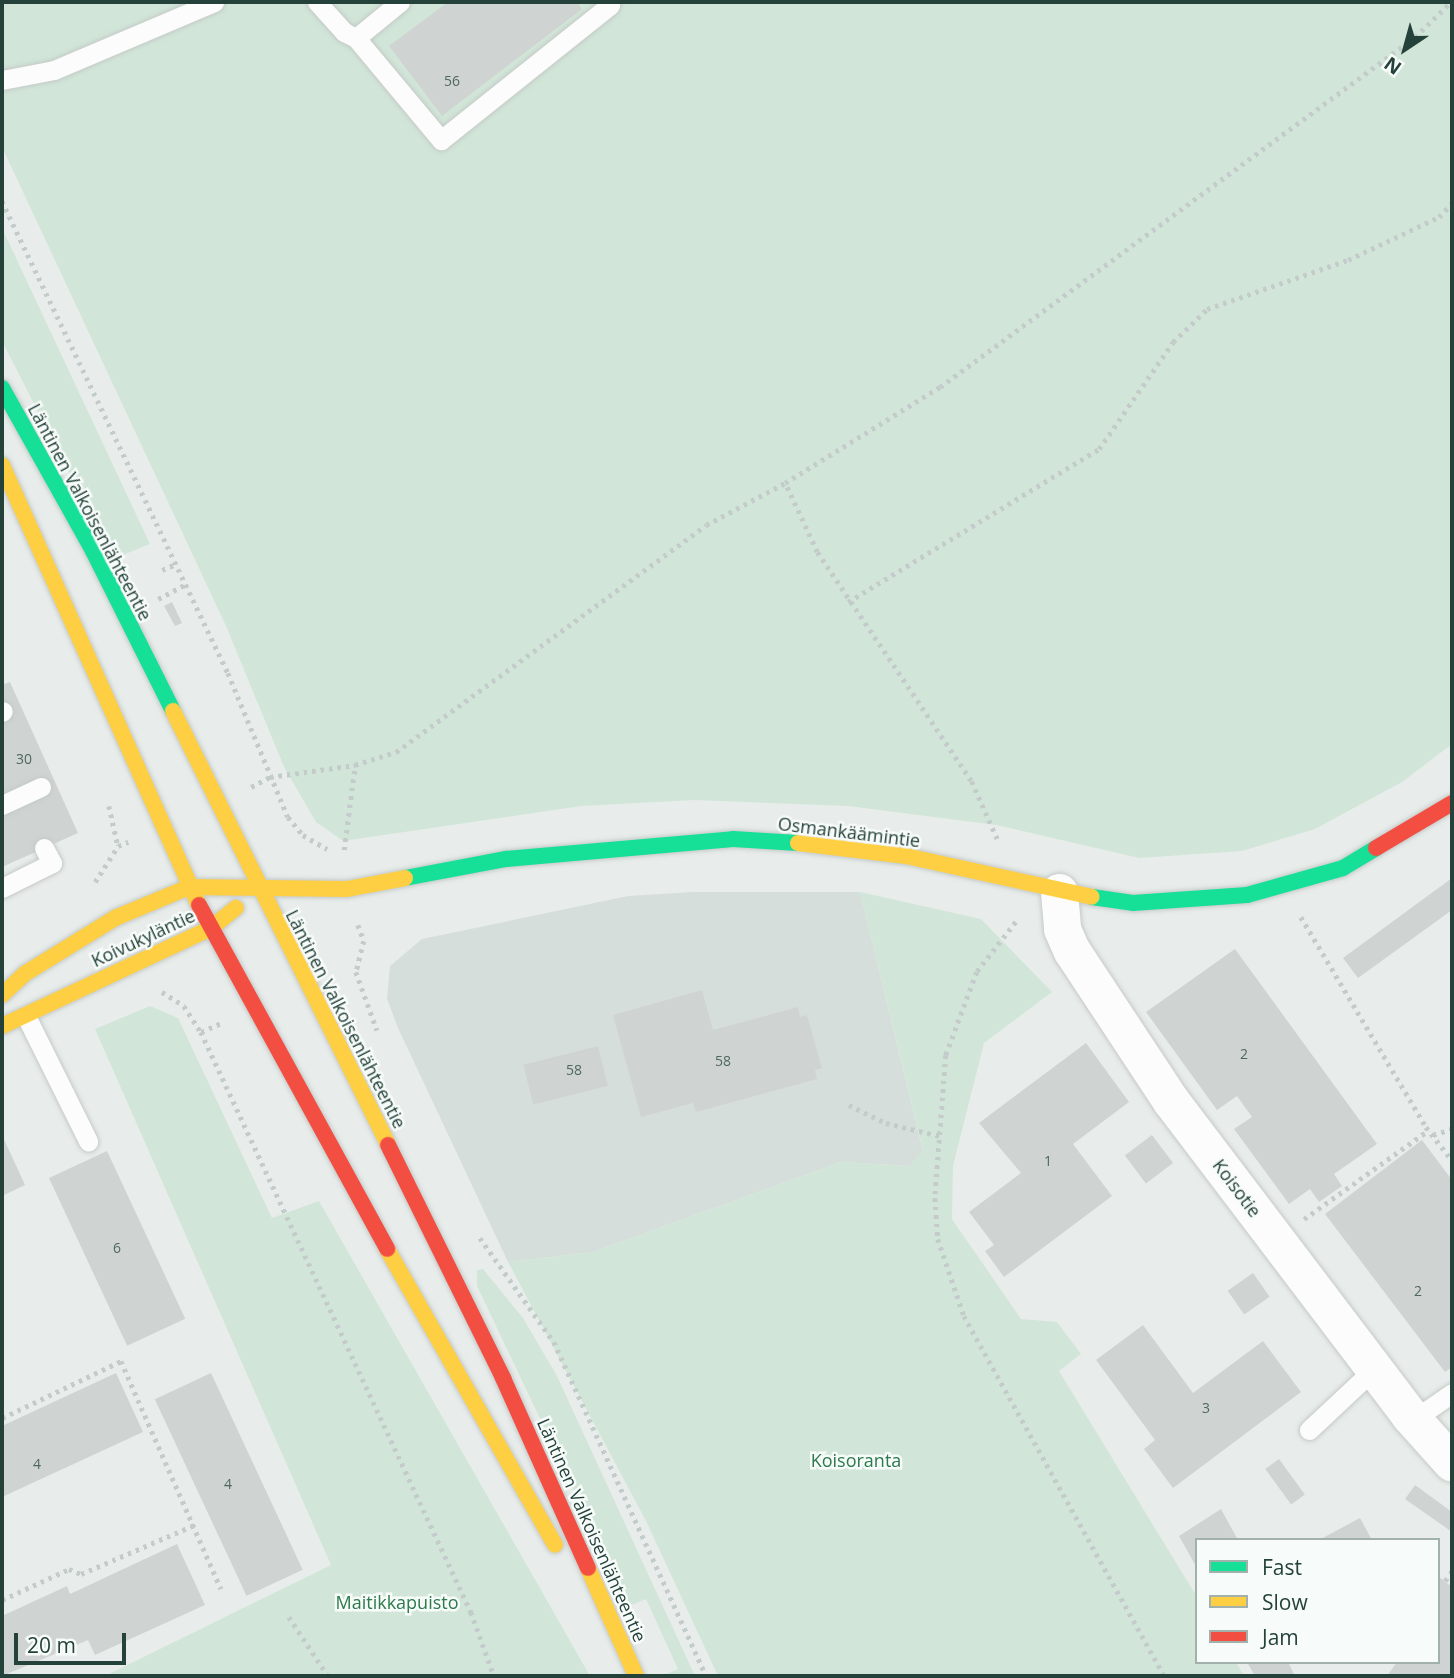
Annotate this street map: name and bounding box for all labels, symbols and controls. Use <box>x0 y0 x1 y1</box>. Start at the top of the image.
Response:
north arrow <box>1370 14 1440 84</box>
text: N <box>1379 51 1407 81</box>
house number: 56 <box>444 73 460 89</box>
street label: Läntinen Valkoisenlähteentie <box>24 400 156 624</box>
house number: 30 <box>16 751 32 767</box>
street label: Osmankäämintie <box>777 813 921 851</box>
street label: Koivukyläntie <box>88 905 198 971</box>
street label: Läntinen Valkoisenlähteentie <box>281 906 411 1132</box>
house number: 2 <box>1240 1046 1248 1062</box>
house number: 58 <box>715 1053 731 1069</box>
house number: 58 <box>566 1062 582 1078</box>
house number: 1 <box>1044 1153 1052 1169</box>
street label: Koisotie <box>1208 1155 1266 1221</box>
house number: 6 <box>113 1240 121 1256</box>
house number: 2 <box>1414 1283 1422 1299</box>
house number: 3 <box>1202 1400 1210 1416</box>
street label: Läntinen Valkoisenlähteentie <box>533 1415 651 1645</box>
park label: Koisoranta <box>811 1449 901 1471</box>
house number: 4 <box>33 1456 41 1472</box>
house number: 4 <box>224 1476 232 1492</box>
legend <box>1195 1538 1440 1664</box>
text: Fast <box>1262 1553 1302 1581</box>
text: Slow <box>1262 1588 1308 1616</box>
park label: Maitikkapuisto <box>335 1591 459 1613</box>
scale bar <box>18 1618 130 1662</box>
text: Jam <box>1262 1623 1299 1651</box>
text: 20 m <box>27 1631 76 1659</box>

